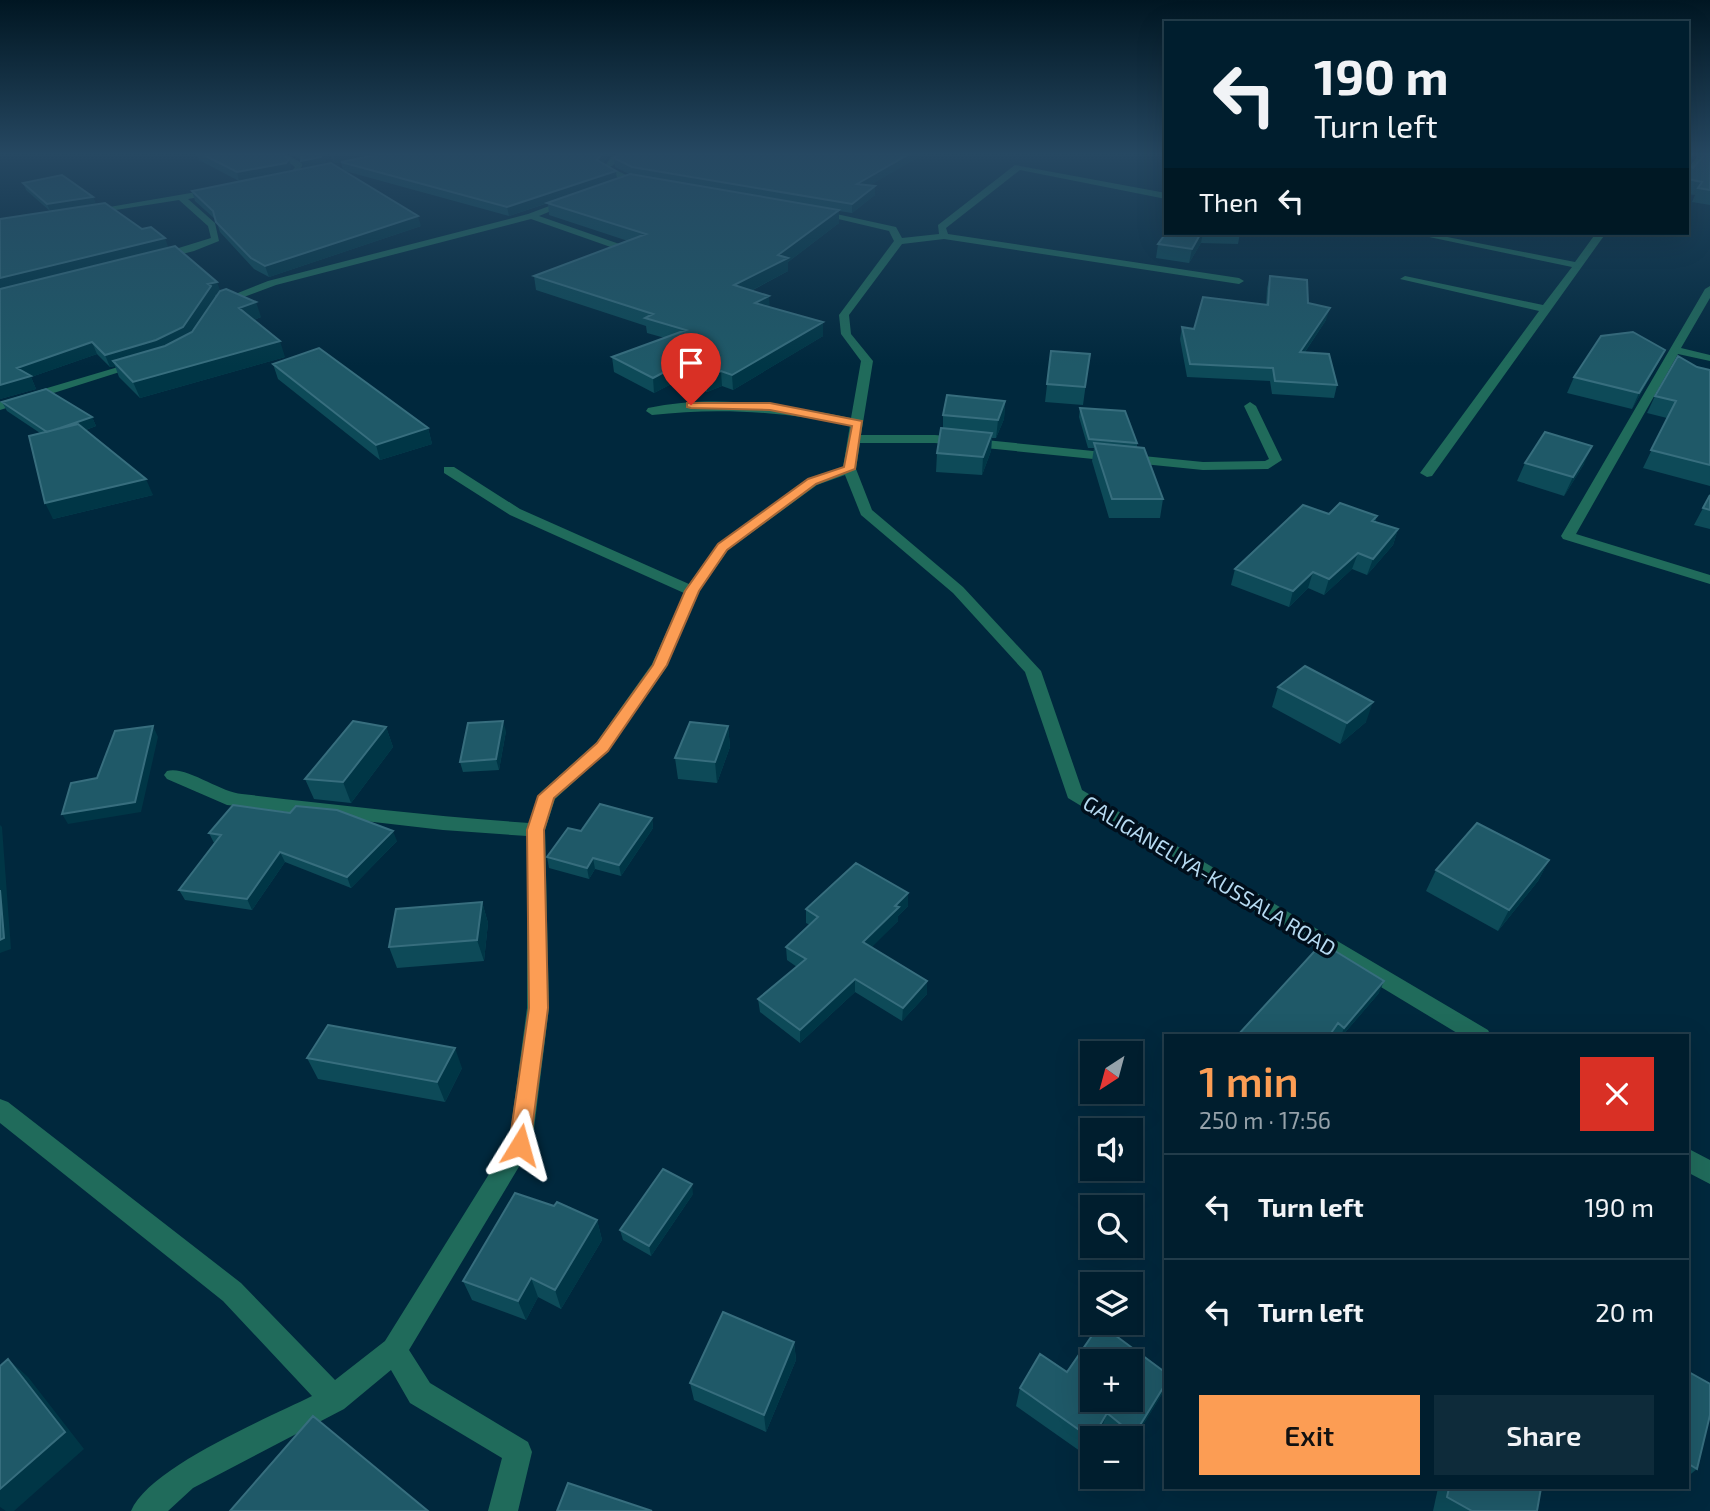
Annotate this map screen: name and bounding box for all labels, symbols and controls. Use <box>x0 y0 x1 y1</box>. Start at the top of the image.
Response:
text: 190 m <box>1314 46 1449 105</box>
icon: left <box>1199 49 1290 140</box>
text: Turn left <box>1314 106 1438 144</box>
icon: left <box>1272 182 1310 220</box>
text: Then <box>1199 186 1258 217</box>
pin <box>661 333 721 405</box>
icon: arrive <box>672 344 710 382</box>
street label: GALIGANELIYA-KUSSALA ROAD <box>1079 790 1341 960</box>
north arrow <box>1080 1041 1143 1104</box>
map controls <box>1080 1041 1143 1489</box>
text: 1 min <box>1199 1055 1299 1105</box>
button: close <box>1580 1057 1654 1131</box>
text: 250 m · 17:56 <box>1199 1106 1331 1134</box>
position arrow <box>483 1108 557 1182</box>
button: sound <box>1080 1118 1143 1181</box>
icon: left <box>1199 1188 1237 1226</box>
text: Turn left <box>1258 1191 1364 1222</box>
text: 190 m <box>1585 1191 1654 1222</box>
button: search <box>1080 1195 1143 1258</box>
button: layers <box>1080 1272 1143 1335</box>
icon: left <box>1199 1293 1237 1331</box>
text: Turn left <box>1258 1296 1364 1327</box>
text: 20 m <box>1595 1296 1654 1327</box>
button: + <box>1080 1349 1143 1412</box>
button: Exit <box>1199 1395 1420 1475</box>
button: Share <box>1434 1395 1654 1475</box>
button: − <box>1080 1426 1143 1489</box>

